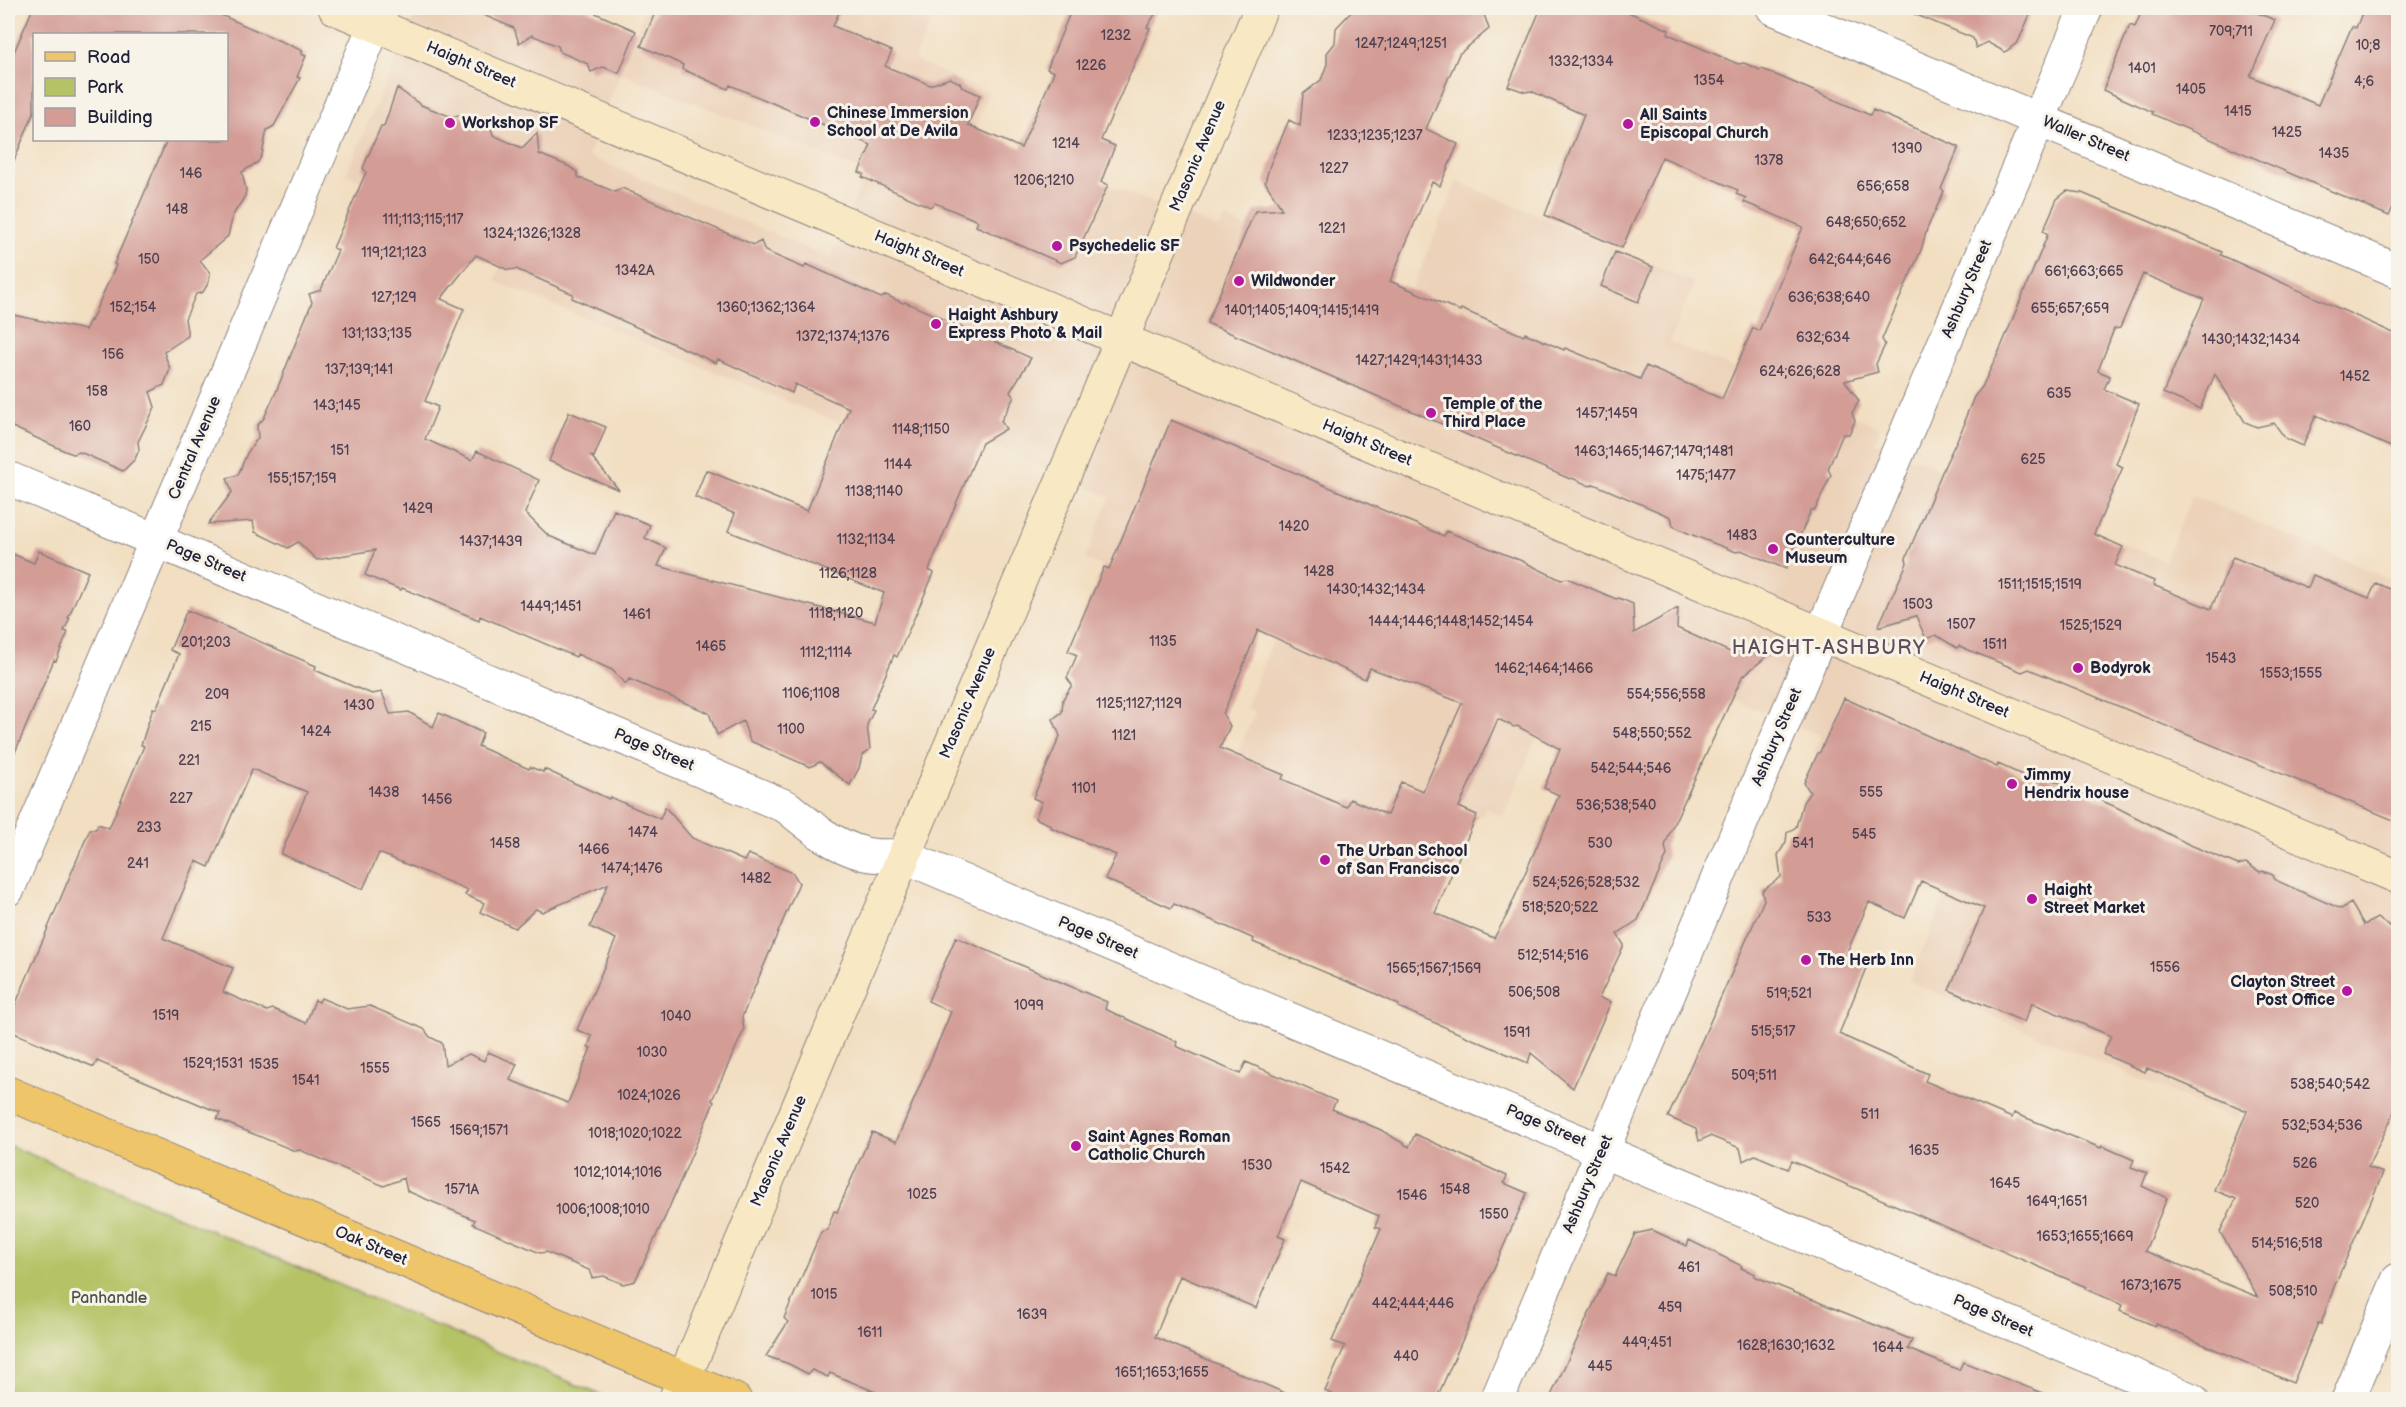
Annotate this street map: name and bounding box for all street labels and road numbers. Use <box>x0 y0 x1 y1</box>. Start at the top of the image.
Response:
street label: Haight Street <box>423 38 519 92</box>
street label: Masonic Avenue <box>1166 97 1230 215</box>
street label: Waller Street <box>2039 112 2133 166</box>
street label: Haight Street <box>871 227 967 281</box>
street label: Ashbury Street <box>1938 237 1996 341</box>
street label: Central Avenue <box>165 393 226 503</box>
street label: Haight Street <box>1319 416 1415 470</box>
street label: Page Street <box>163 536 249 586</box>
street label: Masonic Avenue <box>936 644 1000 762</box>
street label: Haight Street <box>1916 668 2012 722</box>
street label: Ashbury Street <box>1748 685 1806 789</box>
street label: Page Street <box>611 725 697 775</box>
street label: Page Street <box>1055 913 1141 963</box>
street label: Masonic Avenue <box>747 1092 811 1210</box>
street label: Page Street <box>1503 1101 1589 1151</box>
street label: Ashbury Street <box>1559 1132 1617 1236</box>
street label: Oak Street <box>332 1222 410 1270</box>
street label: Page Street <box>1950 1291 2036 1341</box>

